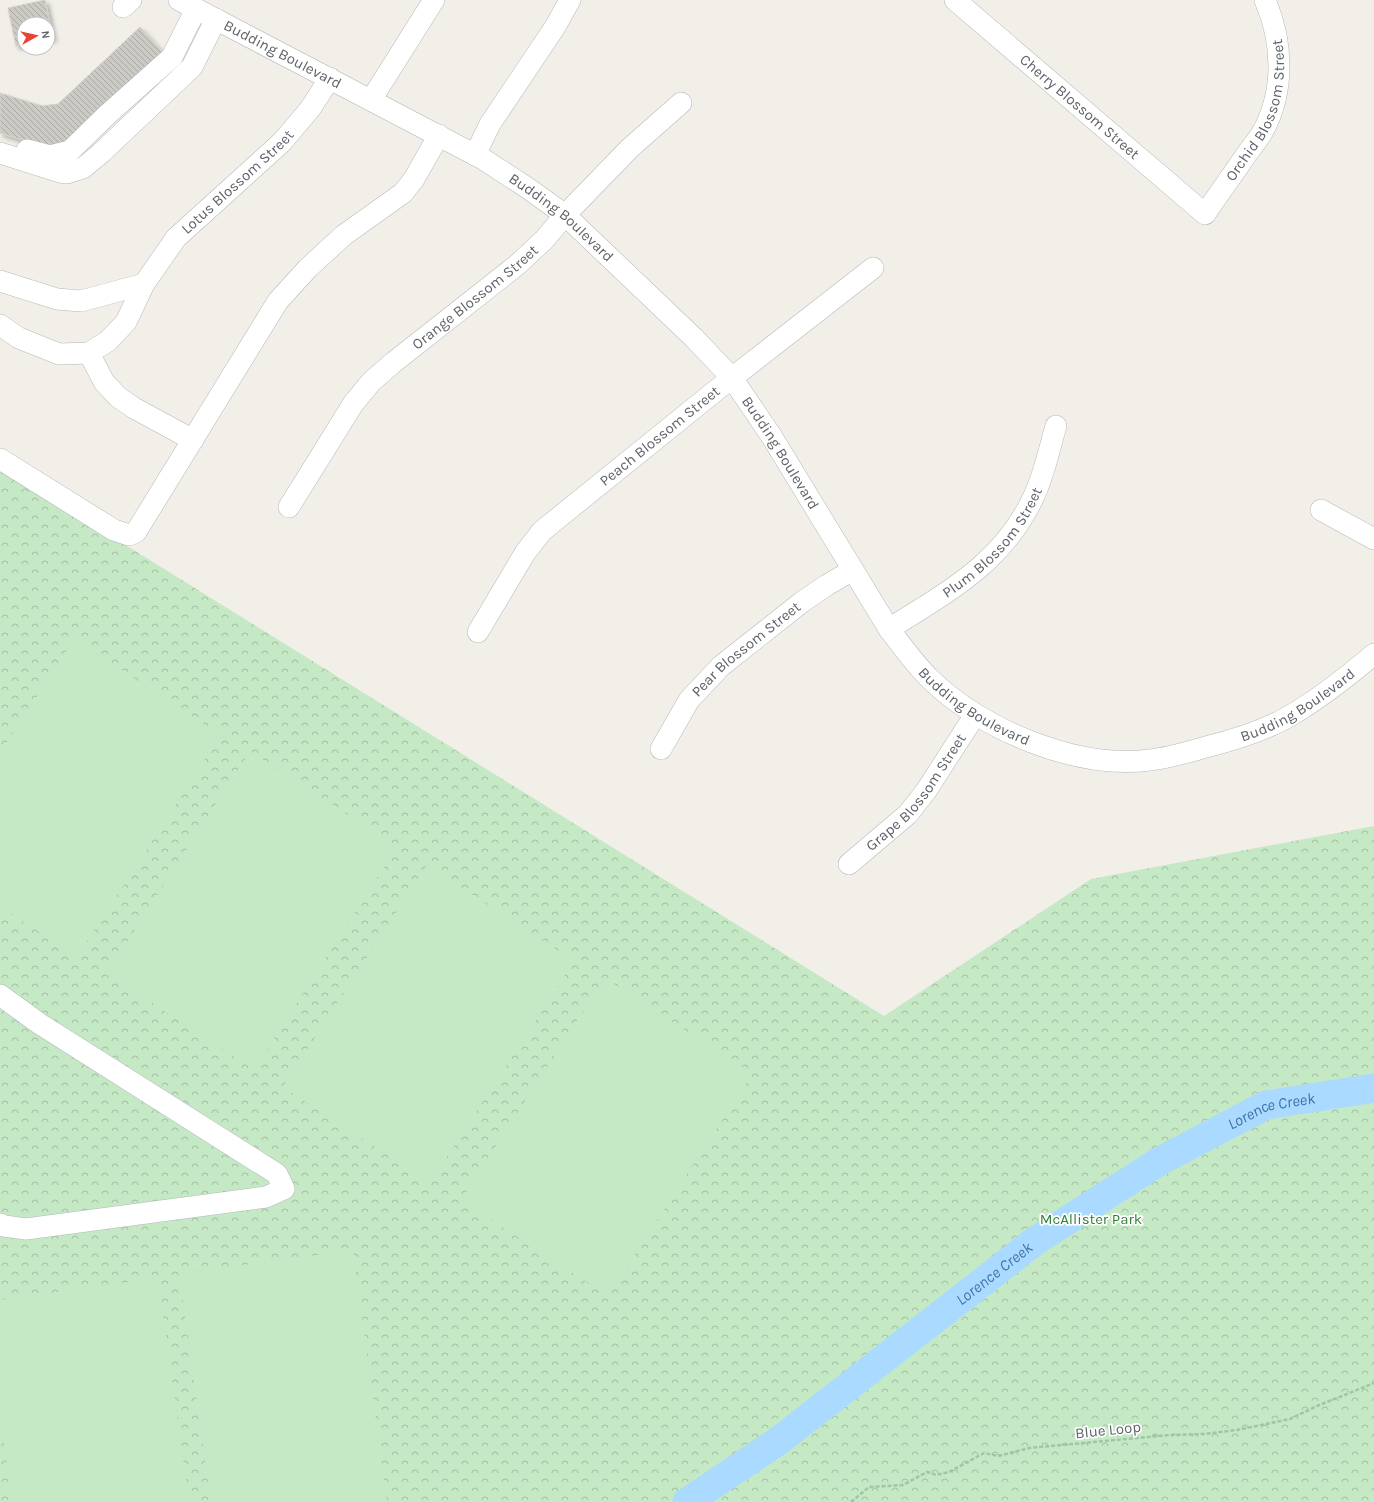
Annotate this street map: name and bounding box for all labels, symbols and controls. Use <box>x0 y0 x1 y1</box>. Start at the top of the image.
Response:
north arrow <box>16 16 56 56</box>
street label: Budding Boulevard <box>221 16 345 92</box>
text: N <box>38 30 52 39</box>
street label: Orchid Blossom Street <box>1222 38 1288 185</box>
street label: Cherry Blossom Street <box>1016 50 1143 163</box>
street label: Lotus Blossom Street <box>178 126 298 238</box>
street label: Budding Boulevard <box>505 169 617 266</box>
street label: Orange Blossom Street <box>408 241 542 353</box>
street label: Peach Blossom Street <box>596 382 724 490</box>
street label: Budding Boulevard <box>738 393 823 513</box>
street label: Plum Blossom Street <box>939 484 1046 602</box>
street label: Pear Blossom Street <box>688 597 804 701</box>
street label: Budding Boulevard <box>915 664 1032 749</box>
street label: Budding Boulevard <box>1238 665 1358 746</box>
street label: Grape Blossom Street <box>862 730 970 855</box>
water label: Lorence Creek <box>1224 1088 1317 1133</box>
park label: McAllister Park <box>1040 1210 1142 1228</box>
water label: Lorence Creek <box>952 1237 1037 1309</box>
street label: Blue Loop <box>1074 1418 1142 1442</box>

